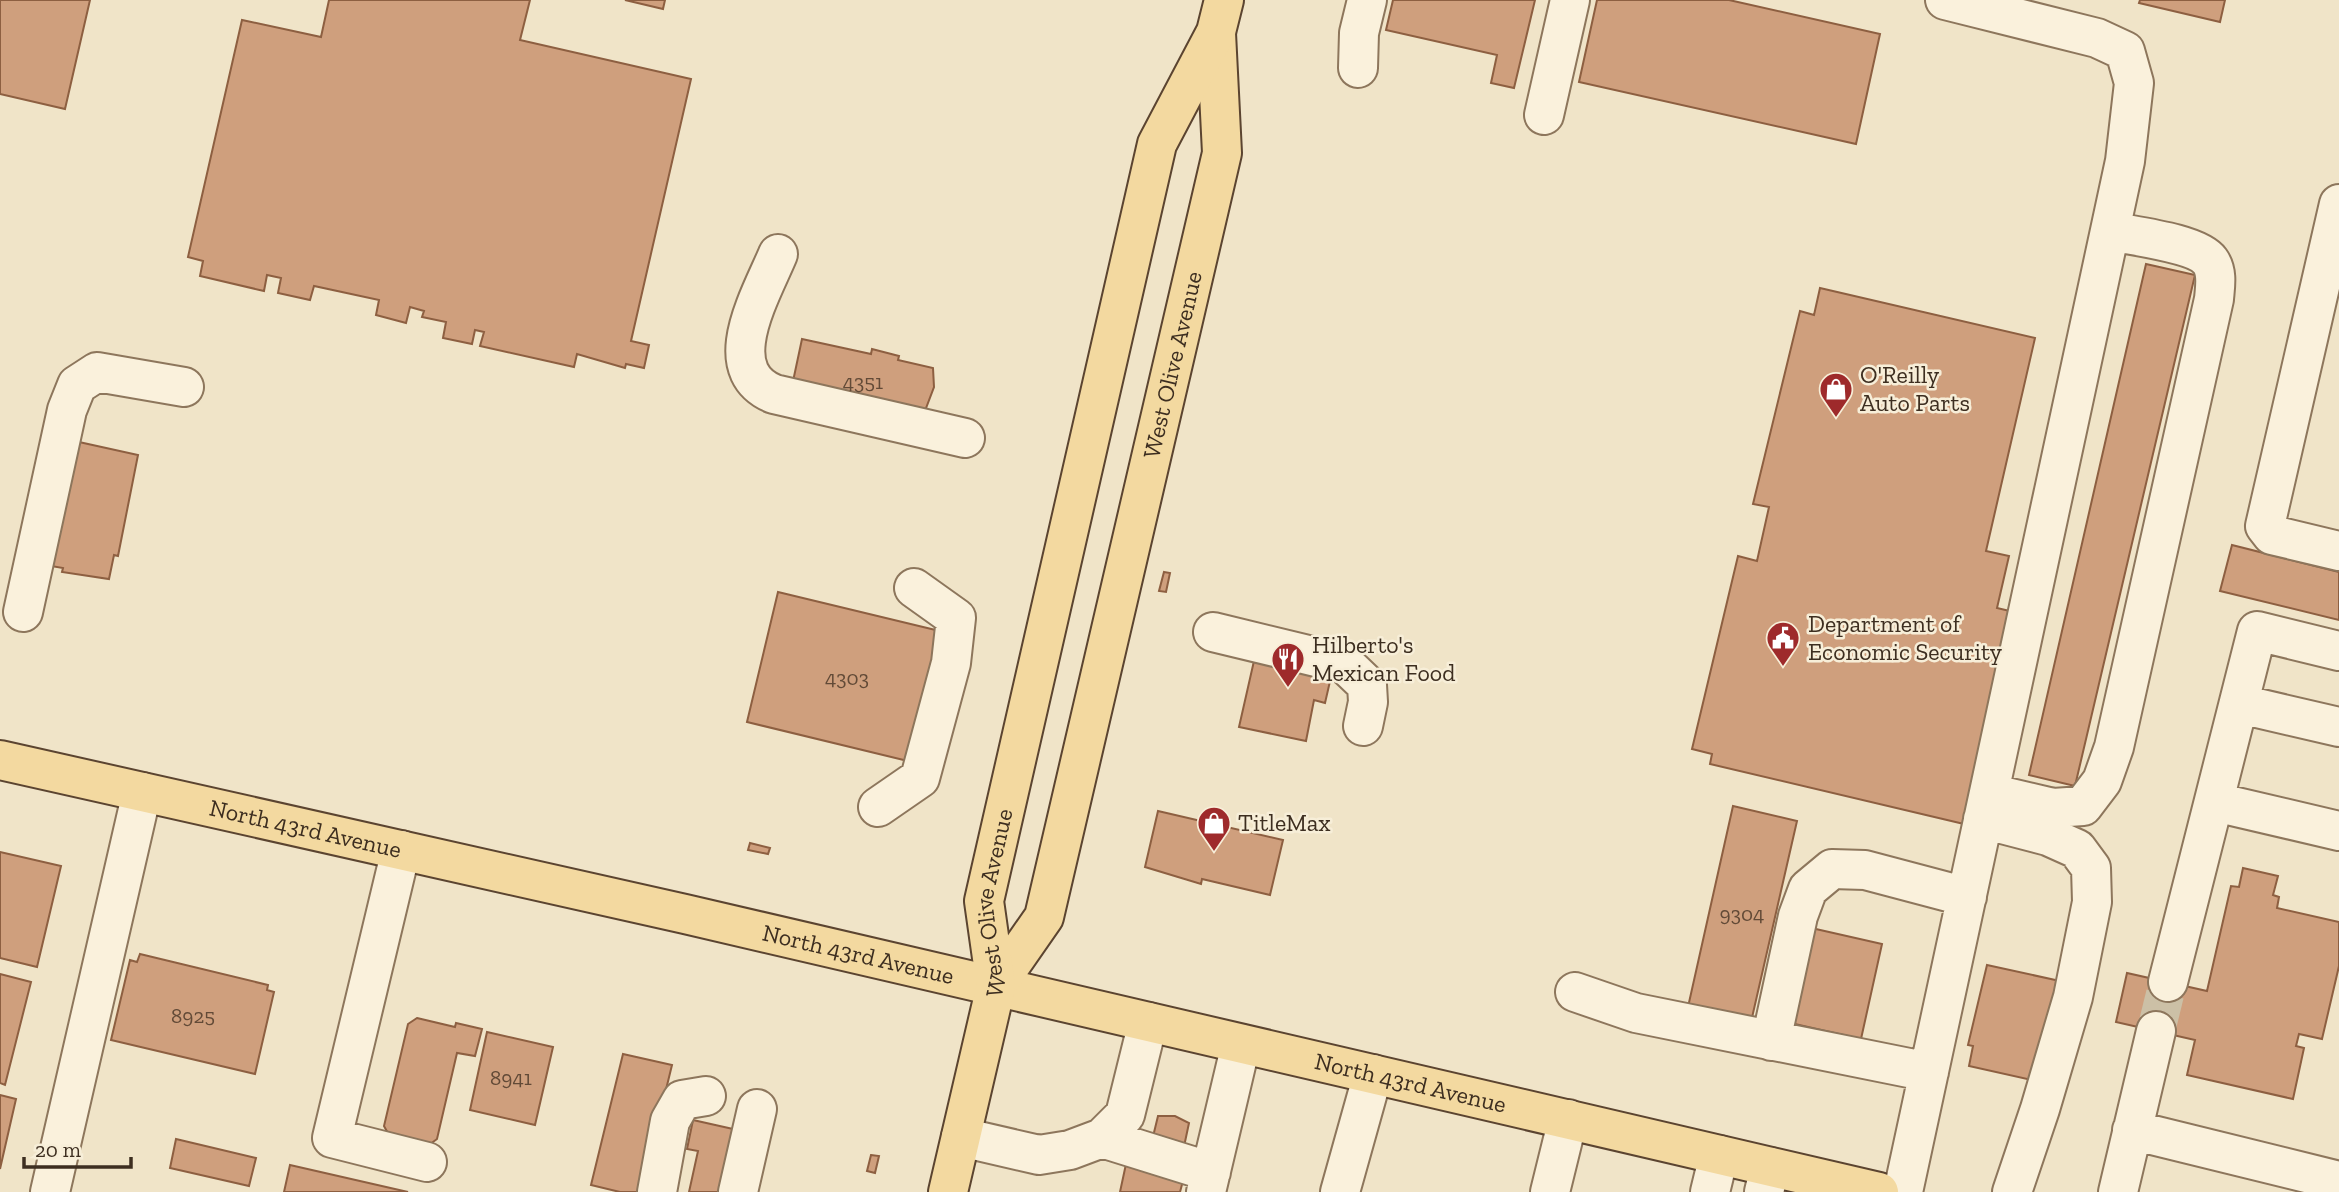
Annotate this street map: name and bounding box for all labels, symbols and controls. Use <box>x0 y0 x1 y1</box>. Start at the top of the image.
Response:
street label: West Olive Avenue <box>1136 268 1208 461</box>
place label: O'Reilly Auto Parts <box>1860 360 1970 417</box>
house number: 4351 <box>843 369 883 394</box>
shop icon: O'Reilly Auto Parts <box>1817 370 1855 419</box>
place label: Department of Economic Security <box>1808 609 2003 666</box>
public building icon: Department of Economic Security <box>1764 619 1802 668</box>
place label: Hilberto's Mexican Food <box>1312 630 1455 687</box>
restaurant icon: Hilberto's Mexican Food <box>1269 640 1307 689</box>
house number: 4303 <box>825 665 869 690</box>
street label: North 43rd Avenue <box>207 793 404 864</box>
shop icon: TitleMax <box>1195 804 1233 853</box>
street label: West Olive Avenue <box>969 806 1019 1000</box>
place label: TitleMax <box>1238 808 1331 837</box>
house number: 9304 <box>1720 901 1764 926</box>
street label: North 43rd Avenue <box>760 918 957 990</box>
house number: 8925 <box>171 1003 215 1028</box>
street label: North 43rd Avenue <box>1312 1046 1509 1119</box>
house number: 8941 <box>490 1065 532 1090</box>
scale bar <box>24 1126 131 1170</box>
text: 20 m <box>35 1137 81 1162</box>

